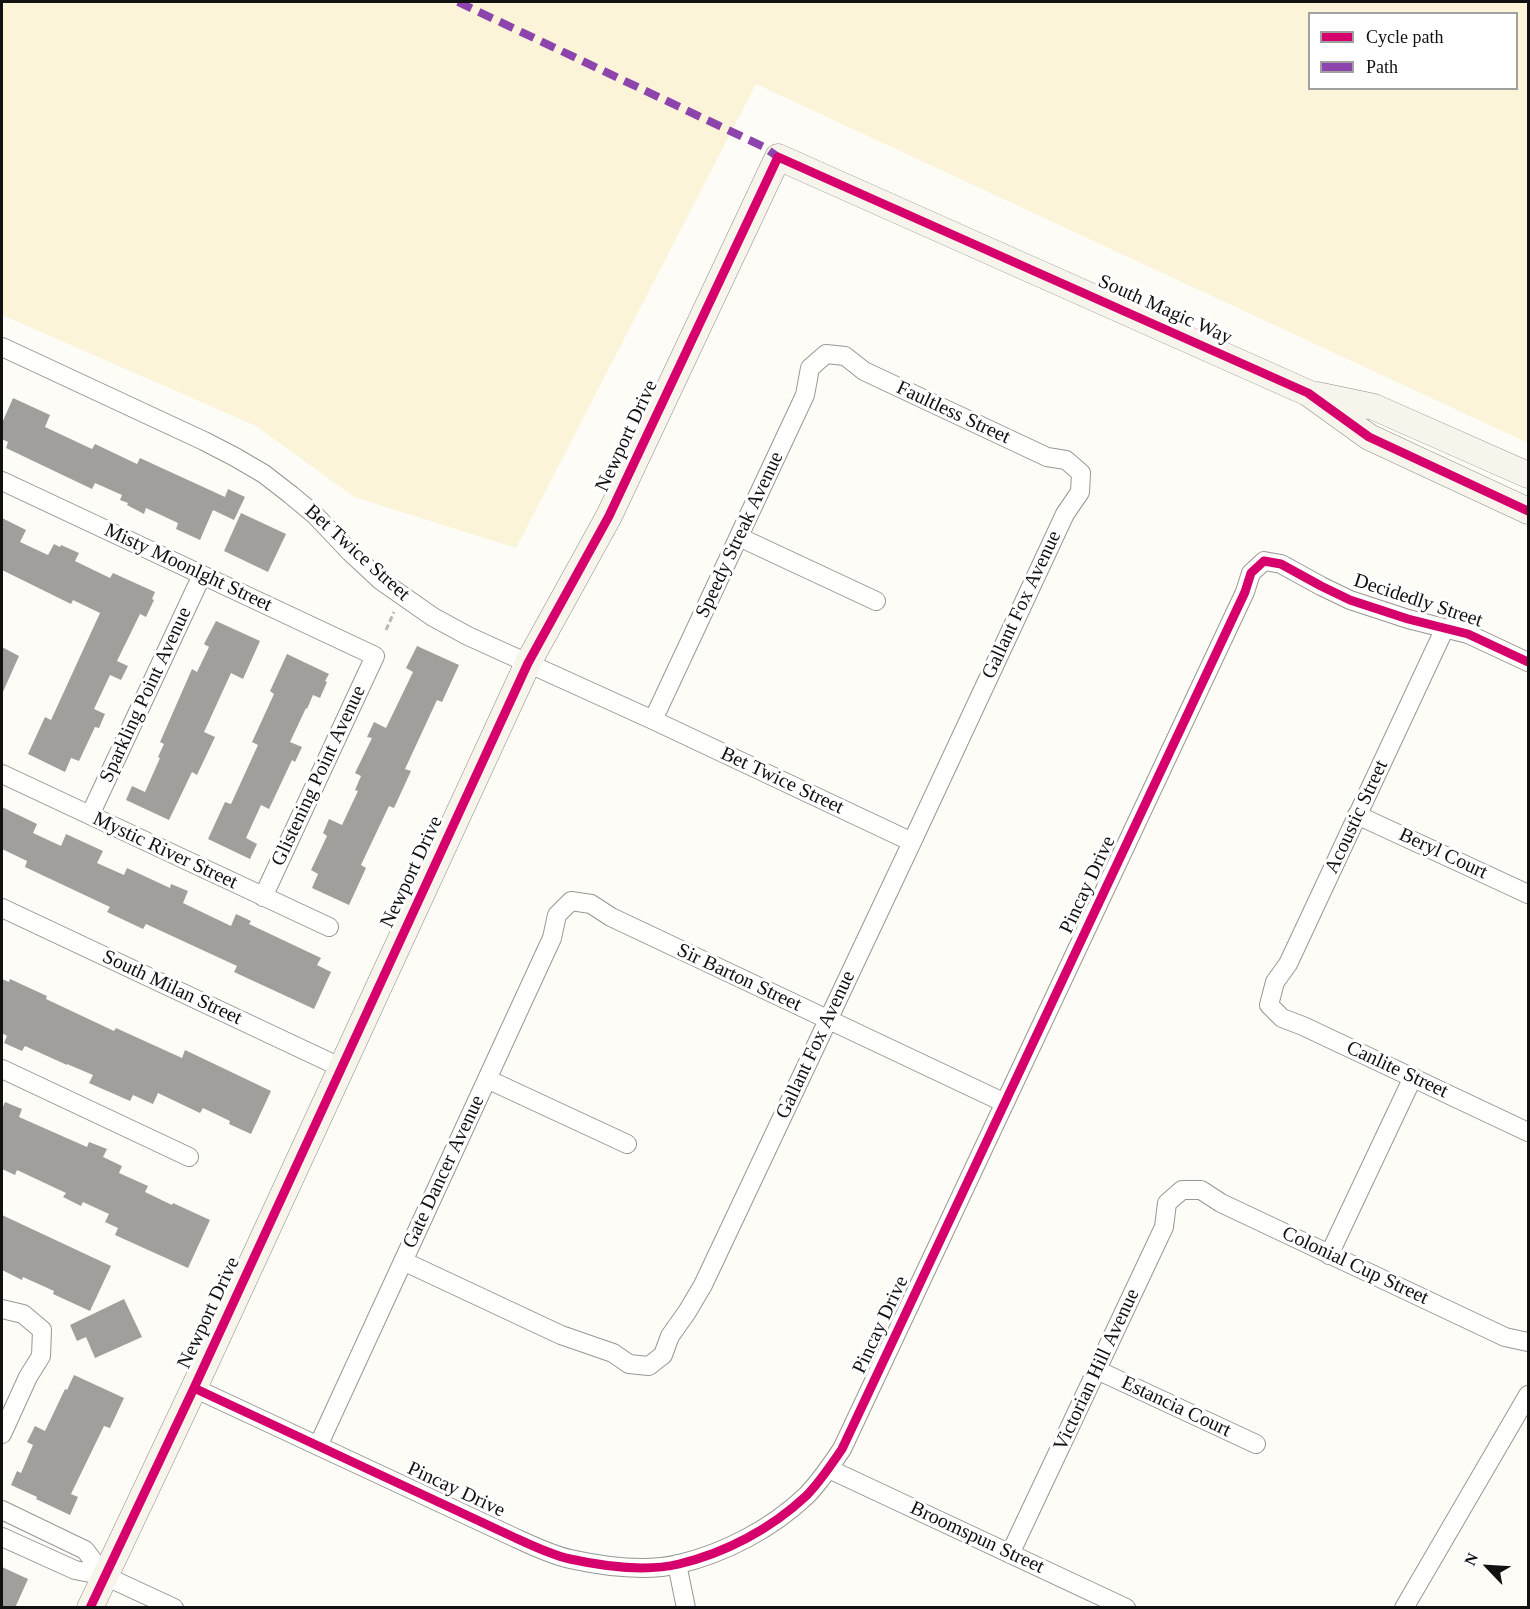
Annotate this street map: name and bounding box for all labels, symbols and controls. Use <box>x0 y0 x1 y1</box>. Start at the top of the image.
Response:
legend <box>1308 12 1518 90</box>
text: Cycle path <box>1366 27 1443 47</box>
text: Path <box>1366 57 1398 77</box>
street label: South Magic Way <box>1094 270 1236 350</box>
street label: Newport Drive <box>591 376 663 496</box>
street label: Faultless Street <box>892 376 1014 450</box>
street label: Speedy Streak Avenue <box>691 448 789 622</box>
street label: Bet Twice Street <box>300 500 414 606</box>
street label: Misty Moonlght Street <box>100 519 276 617</box>
street label: Gallant Fox Avenue <box>977 527 1067 683</box>
street label: Decidedly Street <box>1351 569 1485 633</box>
street label: Sparkling Point Avenue <box>95 604 197 786</box>
street label: Glistening Point Avenue <box>267 682 371 870</box>
street label: Bet Twice Street <box>717 742 847 820</box>
street label: Acoustic Street <box>1320 756 1394 878</box>
street label: Mystic River Street <box>89 807 241 895</box>
street label: Newport Drive <box>376 812 448 932</box>
street label: Beryl Court <box>1395 823 1491 885</box>
street label: Pincay Drive <box>1055 832 1121 938</box>
street label: Sir Barton Street <box>673 939 805 1017</box>
street label: South Milan Street <box>98 945 246 1031</box>
street label: Gallant Fox Avenue <box>771 967 861 1123</box>
street label: Canlite Street <box>1342 1036 1452 1104</box>
street label: Gate Dancer Avenue <box>398 1092 490 1252</box>
street label: Colonial Cup Street <box>1278 1222 1432 1310</box>
street label: Newport Drive <box>173 1253 245 1373</box>
street label: Pincay Drive <box>848 1272 914 1378</box>
street label: Victorian Hill Avenue <box>1049 1285 1145 1455</box>
street label: Estancia Court <box>1117 1371 1235 1443</box>
street label: Pincay Drive <box>403 1457 509 1523</box>
street label: Broomspun Street <box>906 1496 1048 1580</box>
north arrow <box>1458 1537 1518 1597</box>
text: N <box>1461 1550 1481 1568</box>

